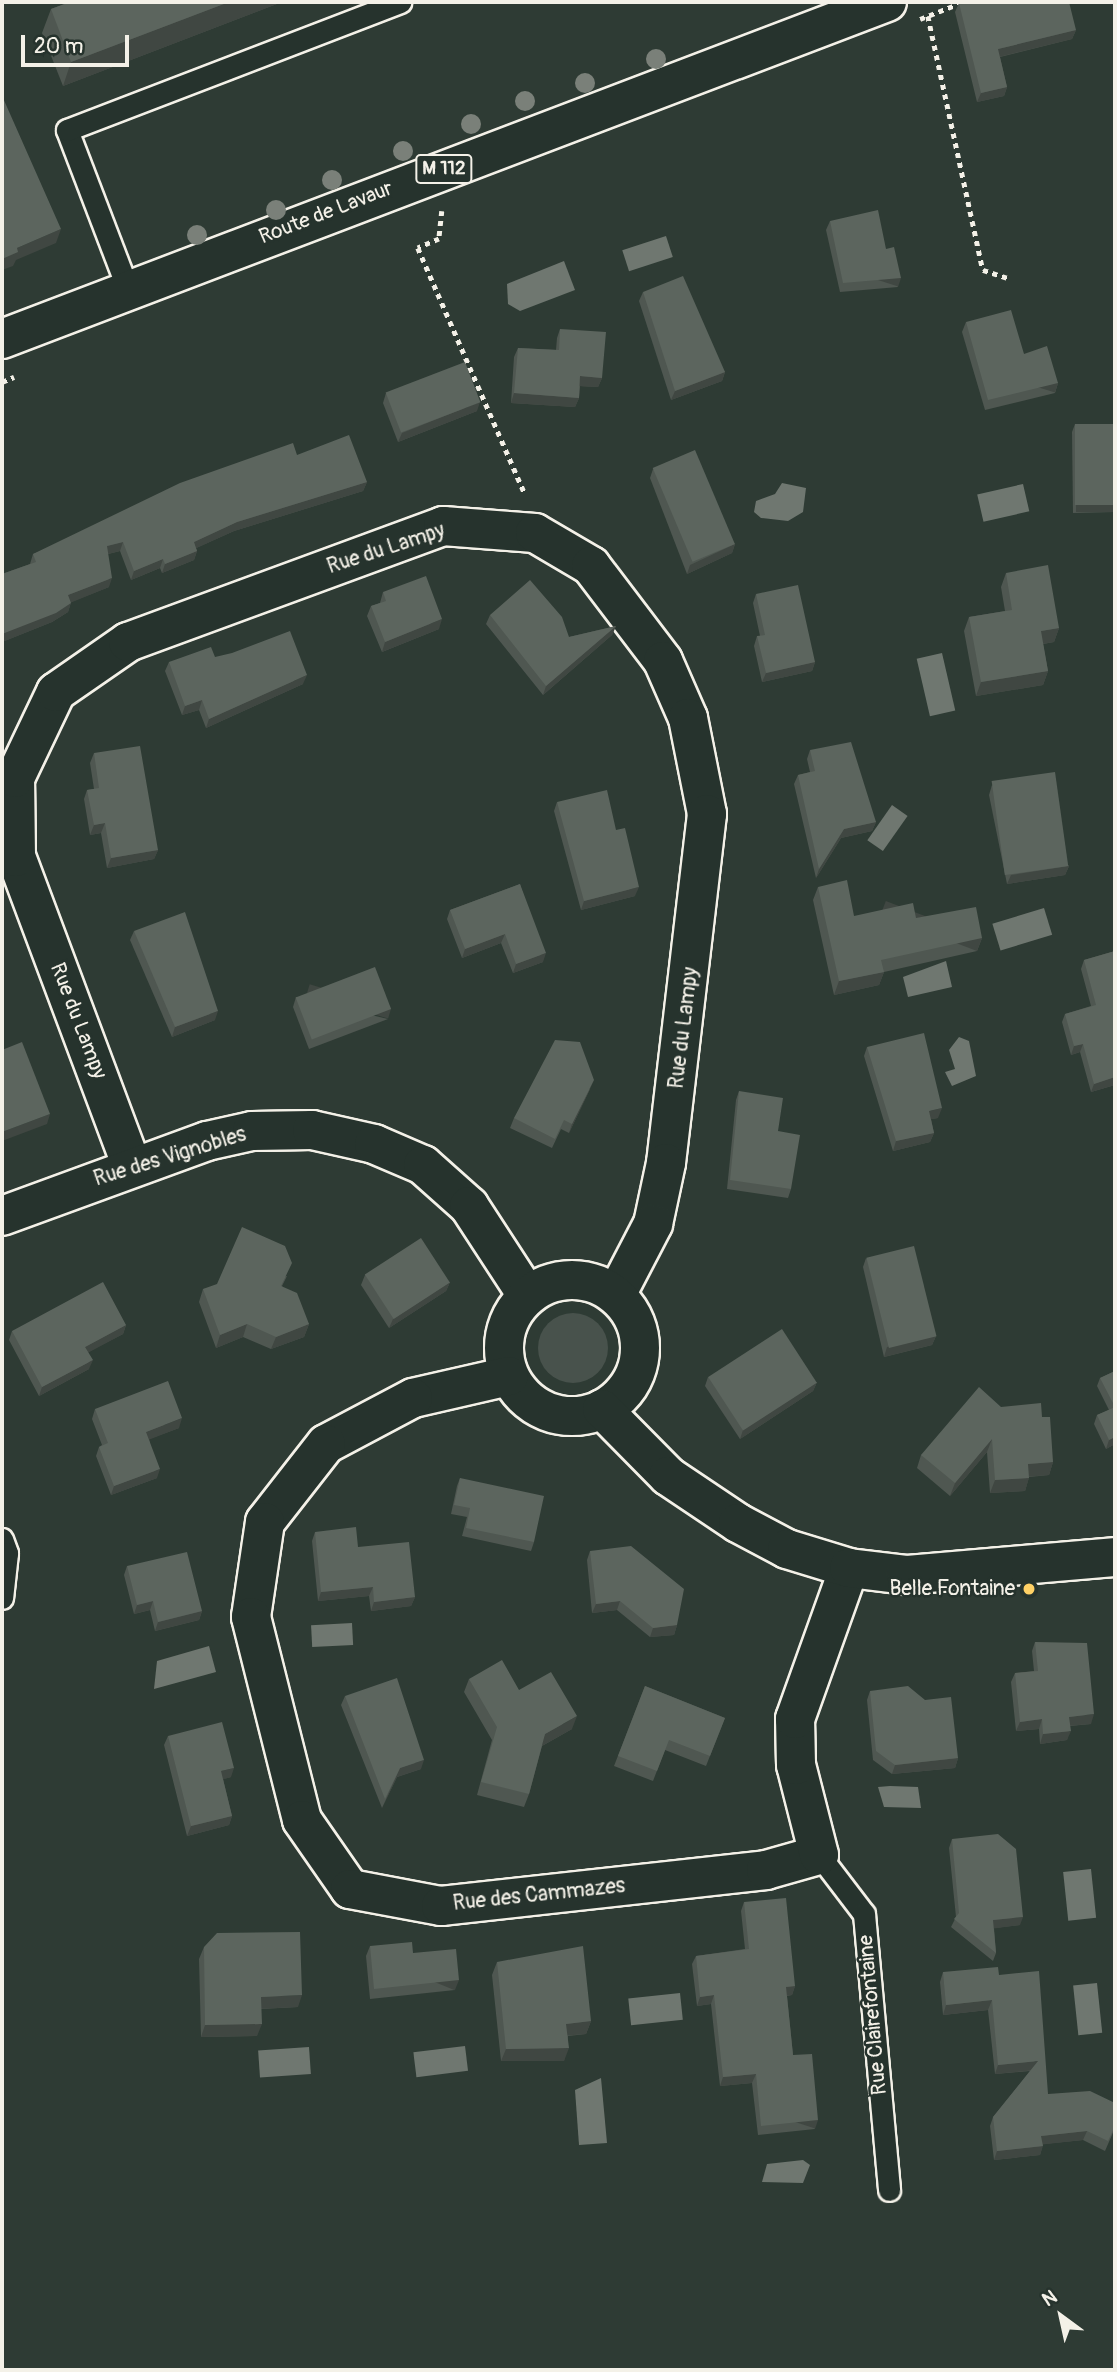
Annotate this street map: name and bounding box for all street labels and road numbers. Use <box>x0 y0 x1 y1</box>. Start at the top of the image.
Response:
road number: M 112 <box>414 154 474 184</box>
street label: Route de Lavaur <box>256 176 396 250</box>
street label: Rue du Lampy <box>324 518 448 580</box>
street label: Rue du Lampy <box>44 959 112 1083</box>
street label: Rue du Lampy <box>664 966 704 1090</box>
street label: Rue des Vignobles <box>91 1122 249 1192</box>
street label: Rue des Cammazes <box>452 1873 626 1917</box>
street label: Rue Clairefontaine <box>853 1934 893 2096</box>

